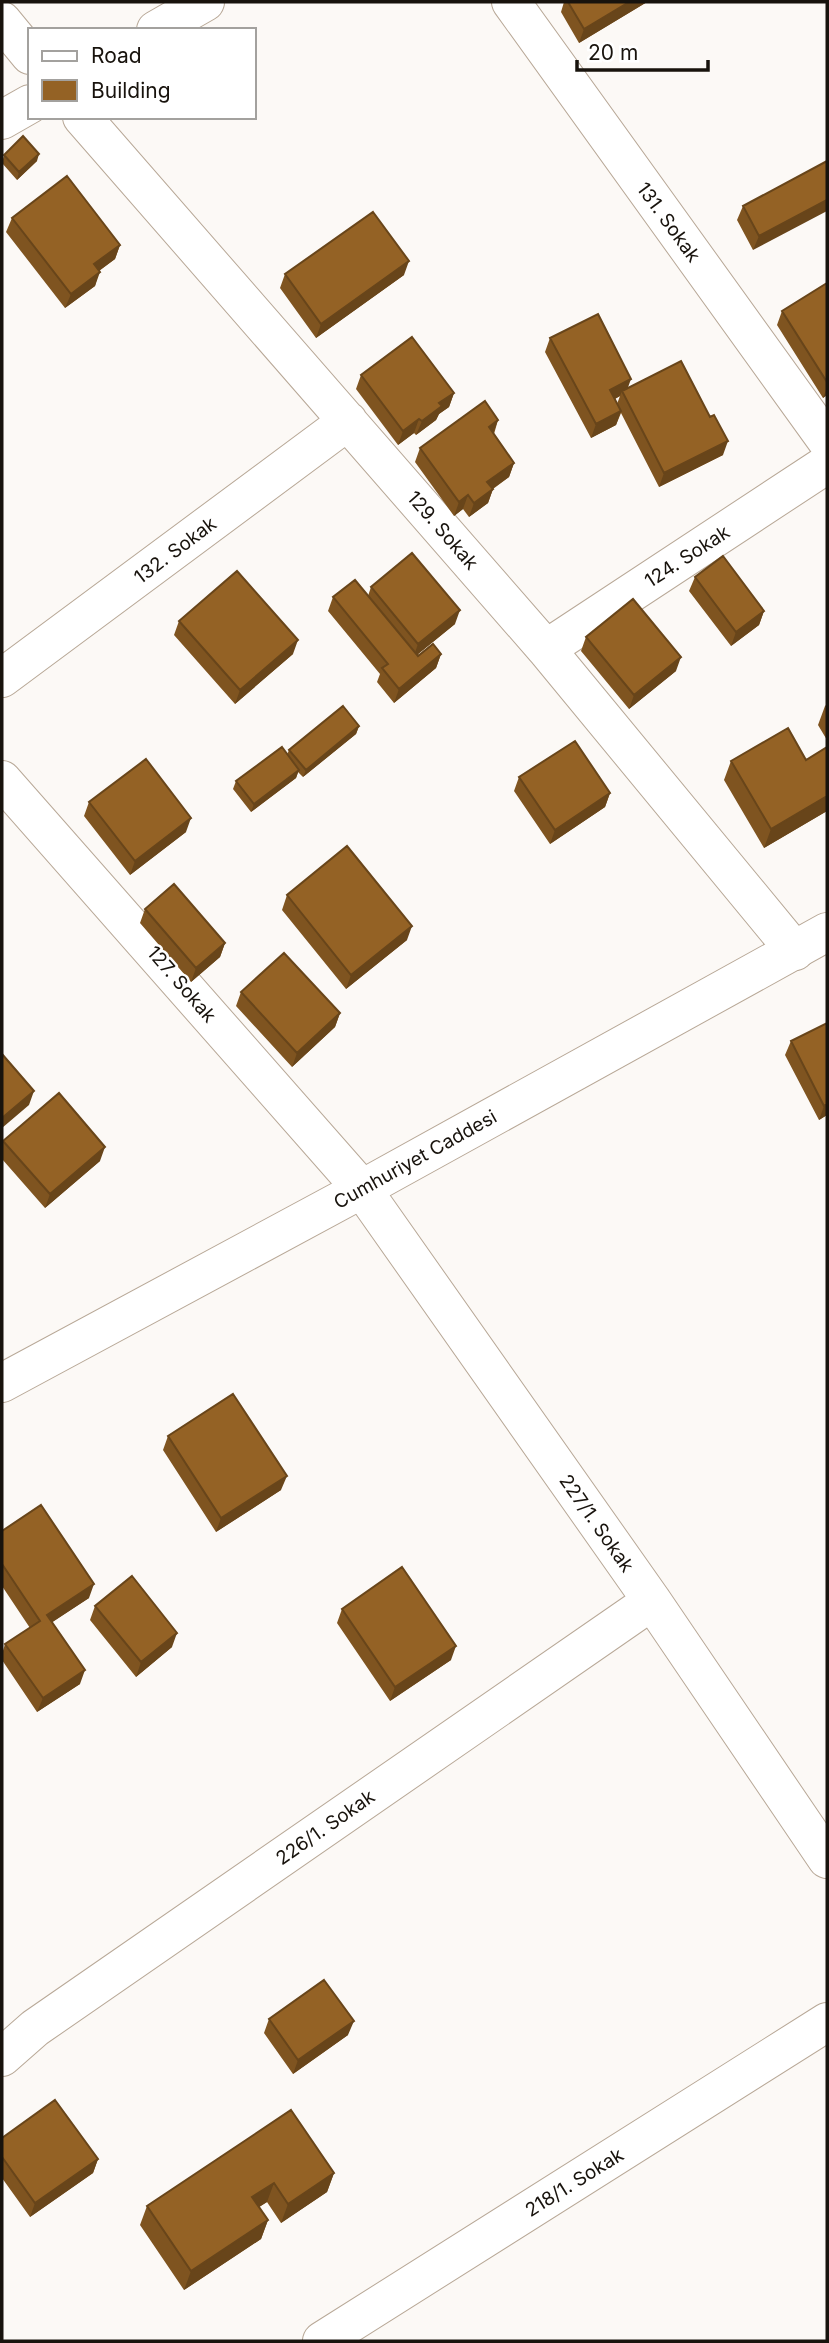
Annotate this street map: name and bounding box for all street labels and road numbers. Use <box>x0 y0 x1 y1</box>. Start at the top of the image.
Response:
street label: 131. Sokak <box>632 178 706 267</box>
street label: 129. Sokak <box>402 486 483 575</box>
street label: 132. Sokak <box>130 512 221 589</box>
street label: 124. Sokak <box>641 520 735 592</box>
street label: 127. Sokak <box>142 941 221 1028</box>
street label: Cumhuriyet Caddesi <box>330 1105 501 1214</box>
street label: 227/1. Sokak <box>554 1470 639 1577</box>
street label: 226/1. Sokak <box>271 1785 380 1870</box>
street label: 218/1. Sokak <box>521 2143 628 2222</box>

